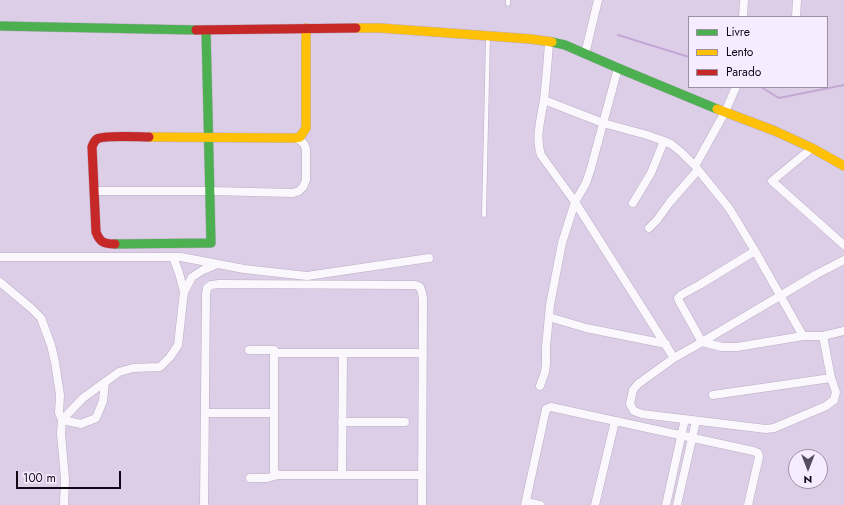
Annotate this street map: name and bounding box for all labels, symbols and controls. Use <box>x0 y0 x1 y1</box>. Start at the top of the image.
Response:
legend <box>688 16 828 88</box>
text: Livre <box>726 23 750 41</box>
text: Lento <box>726 43 753 61</box>
text: Parado <box>726 63 761 81</box>
north arrow <box>788 449 828 489</box>
scale bar <box>18 463 123 489</box>
text: 100 m <box>23 469 56 487</box>
text: N <box>804 472 812 488</box>

